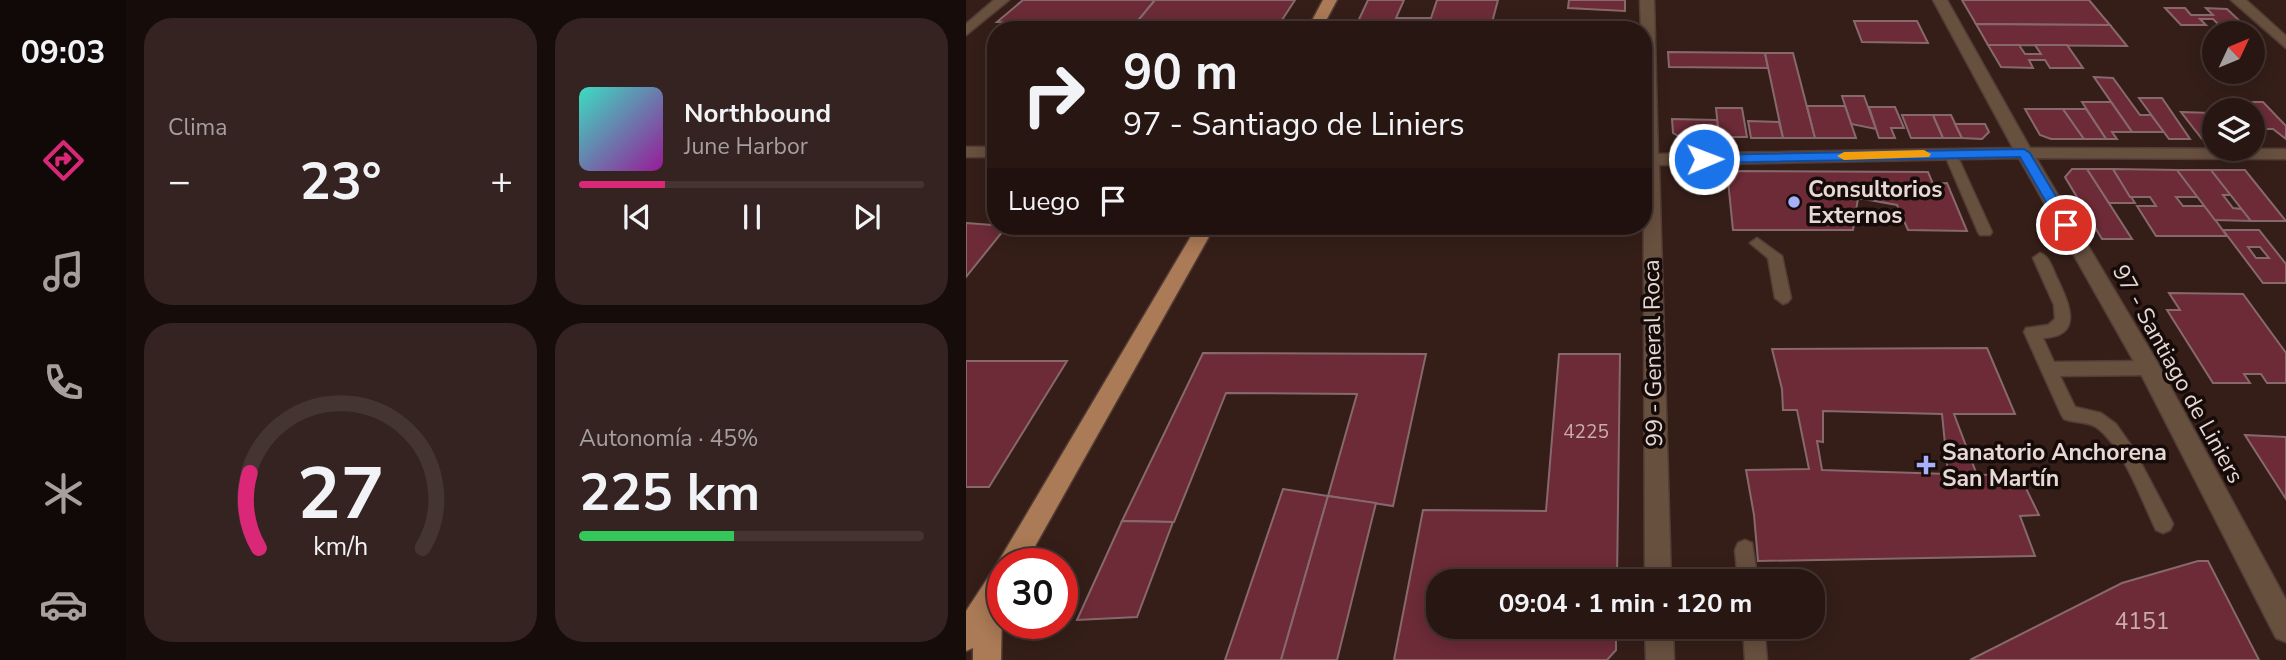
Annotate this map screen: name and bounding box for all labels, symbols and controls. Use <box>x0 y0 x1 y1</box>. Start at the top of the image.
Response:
north arrow <box>2202 21 2264 84</box>
map controls <box>2202 21 2265 161</box>
text: 09:03 <box>21 31 105 74</box>
text: 90 m <box>1123 39 1238 106</box>
icon: right <box>1008 49 1099 140</box>
text: Northbound <box>684 96 831 131</box>
button: layers <box>2202 98 2265 161</box>
text: 97 - Santiago de Liniers <box>1123 103 1465 146</box>
text: Clima <box>168 112 228 143</box>
position arrow <box>1667 122 1741 196</box>
text: June Harbor <box>684 131 808 162</box>
icon: directions <box>39 136 88 185</box>
text: 23° <box>299 146 382 217</box>
text: − <box>168 156 191 207</box>
text: + <box>490 156 513 207</box>
place label: Consultorios Externos <box>1808 174 1942 231</box>
icon: arrive <box>1094 182 1132 220</box>
text: Luego <box>1008 184 1080 219</box>
marker: Consultorios Externos <box>1786 194 1802 210</box>
pin <box>2036 195 2096 255</box>
icon: previous <box>618 198 656 236</box>
icon: pause <box>733 198 771 236</box>
icon: next <box>848 198 886 236</box>
icon: arrive <box>2047 206 2085 244</box>
icon: music <box>39 247 88 296</box>
street label: 99 - General Roca <box>1636 259 1670 447</box>
street label: 97 - Santiago de Liniers <box>2105 259 2251 489</box>
icon: phone <box>39 358 88 407</box>
house number: 4225 <box>1563 419 1609 445</box>
text: Autonomía · 45% <box>579 423 759 454</box>
place label: Sanatorio Anchorena San Martín <box>1942 437 2167 494</box>
text: 27 <box>297 445 384 545</box>
marker: Sanatorio Anchorena San Martín <box>1916 455 1936 475</box>
text: 225 km <box>579 457 760 528</box>
icon: climate <box>39 469 88 518</box>
text: km/h <box>313 530 368 564</box>
speed limit sign: 30 <box>987 548 1078 639</box>
icon: car <box>39 580 88 629</box>
text: 09:04 · 1 min · 120 m <box>1499 586 1752 621</box>
house number: 4151 <box>2114 606 2170 637</box>

